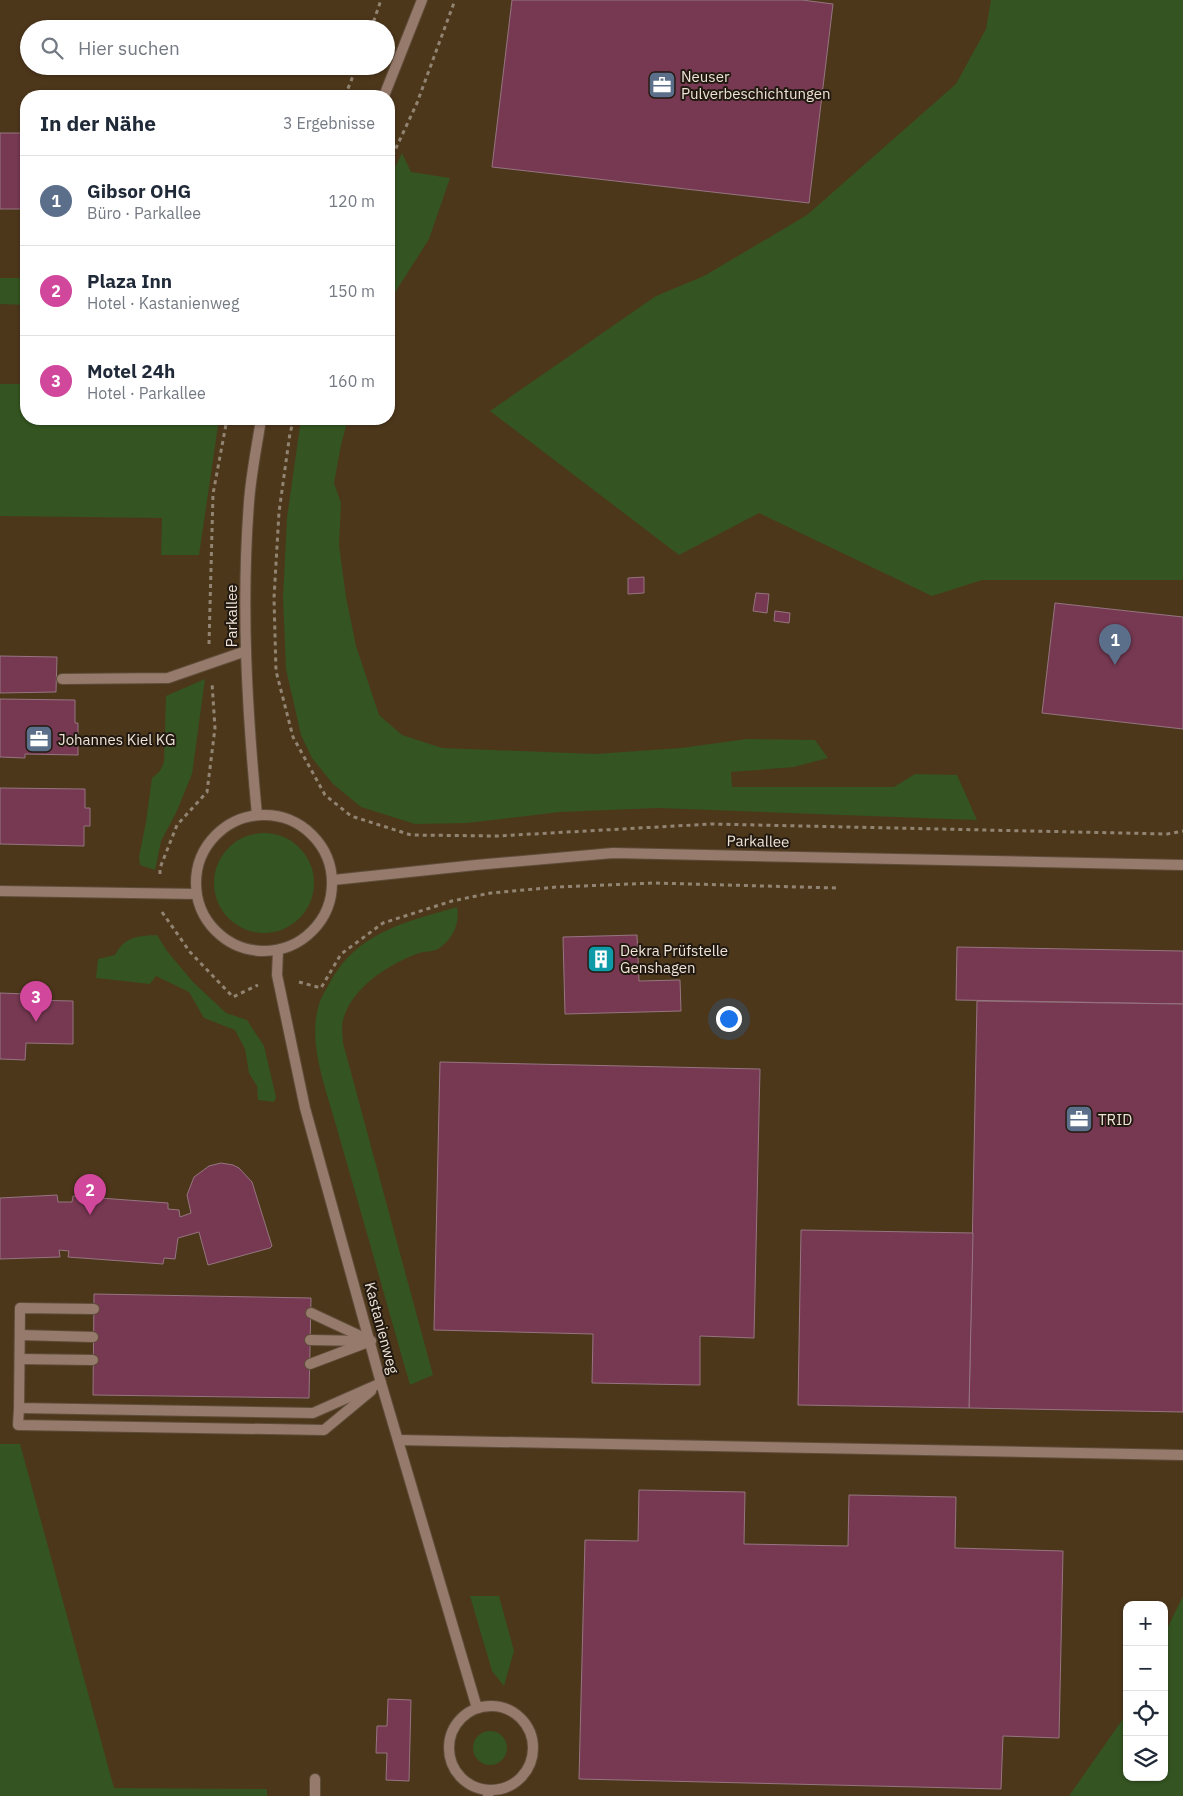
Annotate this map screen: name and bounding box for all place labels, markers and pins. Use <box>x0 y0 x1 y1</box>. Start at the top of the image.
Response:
place label: Neuser Pulverbeschichtungen <box>681 67 831 103</box>
office icon: Neuser Pulverbeschichtungen <box>647 70 677 100</box>
pin: 1 <box>1099 624 1131 665</box>
office icon: Johannes Kiel KG <box>24 724 54 754</box>
place label: Johannes Kiel KG <box>58 730 175 749</box>
place label: Dekra Prüfstelle Genshagen <box>620 941 728 977</box>
building icon: Dekra Prüfstelle Genshagen <box>586 944 616 974</box>
pin: 3 <box>20 981 52 1022</box>
office icon: TRID <box>1064 1104 1094 1134</box>
place label: TRID <box>1098 1110 1132 1129</box>
pin: 2 <box>74 1174 106 1215</box>

